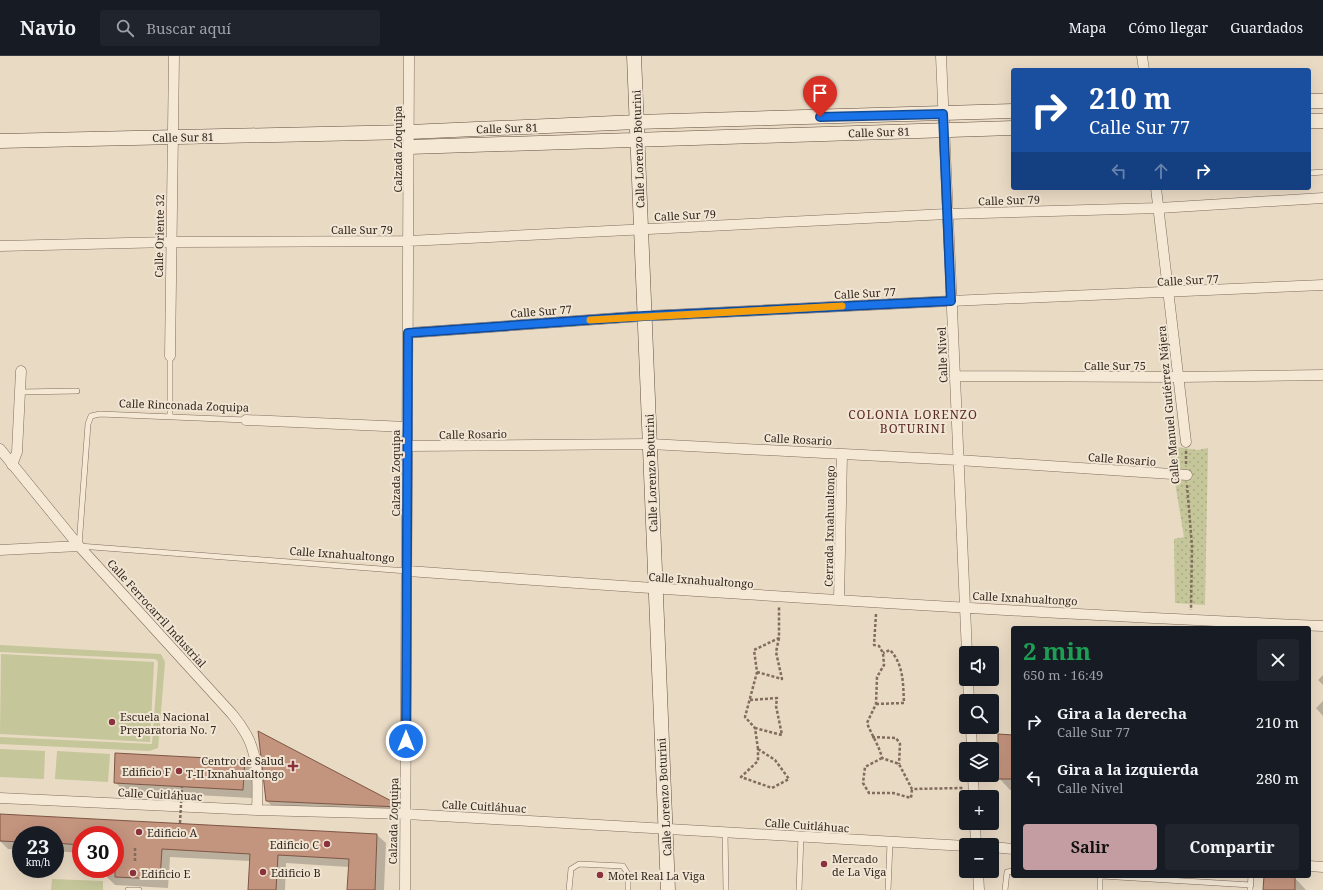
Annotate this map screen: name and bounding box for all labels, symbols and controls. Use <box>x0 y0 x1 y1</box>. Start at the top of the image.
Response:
search box <box>100 10 380 46</box>
text: Navio <box>20 15 76 41</box>
icon: search <box>114 17 136 39</box>
text: Buscar aquí <box>146 18 231 38</box>
text: Mapa <box>1069 18 1106 37</box>
text: Cómo llegar <box>1128 18 1208 37</box>
text: Guardados <box>1230 18 1303 37</box>
pin <box>803 76 837 117</box>
text: 210 m <box>1089 79 1171 117</box>
icon: arrive <box>809 82 831 104</box>
icon: right <box>1023 84 1075 136</box>
street label: Calle Lorenzo Boturini <box>628 89 648 208</box>
street label: Calzada Zoquipa <box>390 105 405 193</box>
text: Calle Sur 77 <box>1089 115 1190 139</box>
street label: Calle Sur 81 <box>476 119 538 137</box>
street label: Calle Sur 81 <box>848 123 910 141</box>
street label: Calle Sur 81 <box>152 129 214 145</box>
icon: left <box>1108 160 1130 182</box>
icon: ahead <box>1150 160 1172 182</box>
icon: right <box>1192 160 1214 182</box>
street label: Calle Sur 79 <box>978 191 1040 209</box>
street label: Calle Oriente 32 <box>151 194 167 278</box>
street label: Calle Sur 79 <box>654 206 716 224</box>
street label: Calle Sur 79 <box>331 222 393 237</box>
street label: Calle Sur 77 <box>1157 271 1219 289</box>
street label: Calle Sur 77 <box>834 284 896 302</box>
street label: Calle Sur 77 <box>510 301 572 321</box>
street label: Calle Manuel Gutiérrez Nájera <box>1154 325 1182 485</box>
street label: Calle Nivel <box>934 326 950 383</box>
street label: Calle Sur 75 <box>1084 358 1146 373</box>
street label: Calle Rinconada Zoquipa <box>119 395 249 415</box>
district label: COLONIA LORENZO BOTURINI <box>848 406 978 437</box>
street label: Calle Lorenzo Boturini <box>641 413 661 532</box>
street label: Calle Rosario <box>439 426 507 442</box>
street label: Calzada Zoquipa <box>388 429 403 517</box>
street label: Calle Rosario <box>764 430 832 448</box>
street label: Calle Rosario <box>1087 449 1157 469</box>
street label: Cerrada Ixnahualtongo <box>820 465 838 587</box>
street label: Calle Ixnahualtongo <box>289 543 395 565</box>
street label: Calle Ferrocarril Industrial <box>104 556 210 671</box>
street label: Calle Ixnahualtongo <box>648 569 754 591</box>
street label: Calle Ixnahualtongo <box>972 588 1078 608</box>
text: 2 min <box>1023 634 1091 667</box>
button: close <box>1257 639 1299 681</box>
map controls <box>959 646 999 878</box>
button: sound <box>959 646 999 686</box>
text: 650 m · 16:49 <box>1023 666 1103 684</box>
button: search <box>959 694 999 734</box>
text: Gira a la derecha <box>1057 703 1187 723</box>
place label: Escuela Nacional Preparatoria No. 7 <box>120 709 216 737</box>
icon: right <box>1023 711 1045 733</box>
text: 210 m <box>1256 712 1299 732</box>
marker: Escuela Nacional Preparatoria No. 7 <box>107 717 117 727</box>
position arrow <box>385 720 427 762</box>
text: Calle Sur 77 <box>1057 723 1130 741</box>
street label: Calle Lorenzo Boturini <box>653 737 675 857</box>
button: layers <box>959 742 999 782</box>
place label: Centro de Salud T-II Ixnahualtongo <box>186 753 284 781</box>
text: Gira a la izquierda <box>1057 759 1199 779</box>
marker: Centro de Salud T-II Ixnahualtongo <box>287 760 299 772</box>
place label: Edificio F <box>122 764 171 779</box>
marker: Edificio F <box>174 766 184 776</box>
icon: left <box>1023 767 1045 789</box>
text: 280 m <box>1256 768 1299 788</box>
street label: Calzada Zoquipa <box>385 777 401 865</box>
text: Calle Nivel <box>1057 779 1123 797</box>
street label: Calle Cuitláhuac <box>117 784 203 804</box>
button: + <box>959 790 999 830</box>
street label: Calle Cuitláhuac <box>441 796 527 816</box>
street label: Calle Cuitláhuac <box>764 815 850 835</box>
button: Salir <box>1023 824 1157 870</box>
button: Compartir <box>1165 824 1299 870</box>
place label: Edificio A <box>147 825 198 840</box>
speed limit sign: 30 <box>72 826 124 878</box>
marker: Edificio A <box>134 827 144 837</box>
text: 23 <box>27 833 49 860</box>
place label: Edificio C <box>270 837 319 852</box>
button: − <box>959 838 999 878</box>
marker: Edificio C <box>322 839 332 849</box>
place label: Mercado de La Viga <box>832 851 886 879</box>
text: km/h <box>26 855 50 869</box>
marker: Mercado de La Viga <box>819 859 829 869</box>
place label: Edificio B <box>271 865 321 880</box>
place label: Edificio E <box>141 866 191 881</box>
marker: Edificio B <box>258 867 268 877</box>
marker: Edificio E <box>128 868 138 878</box>
place label: Motel Real La Viga <box>608 868 705 883</box>
marker: Motel Real La Viga <box>595 870 605 880</box>

